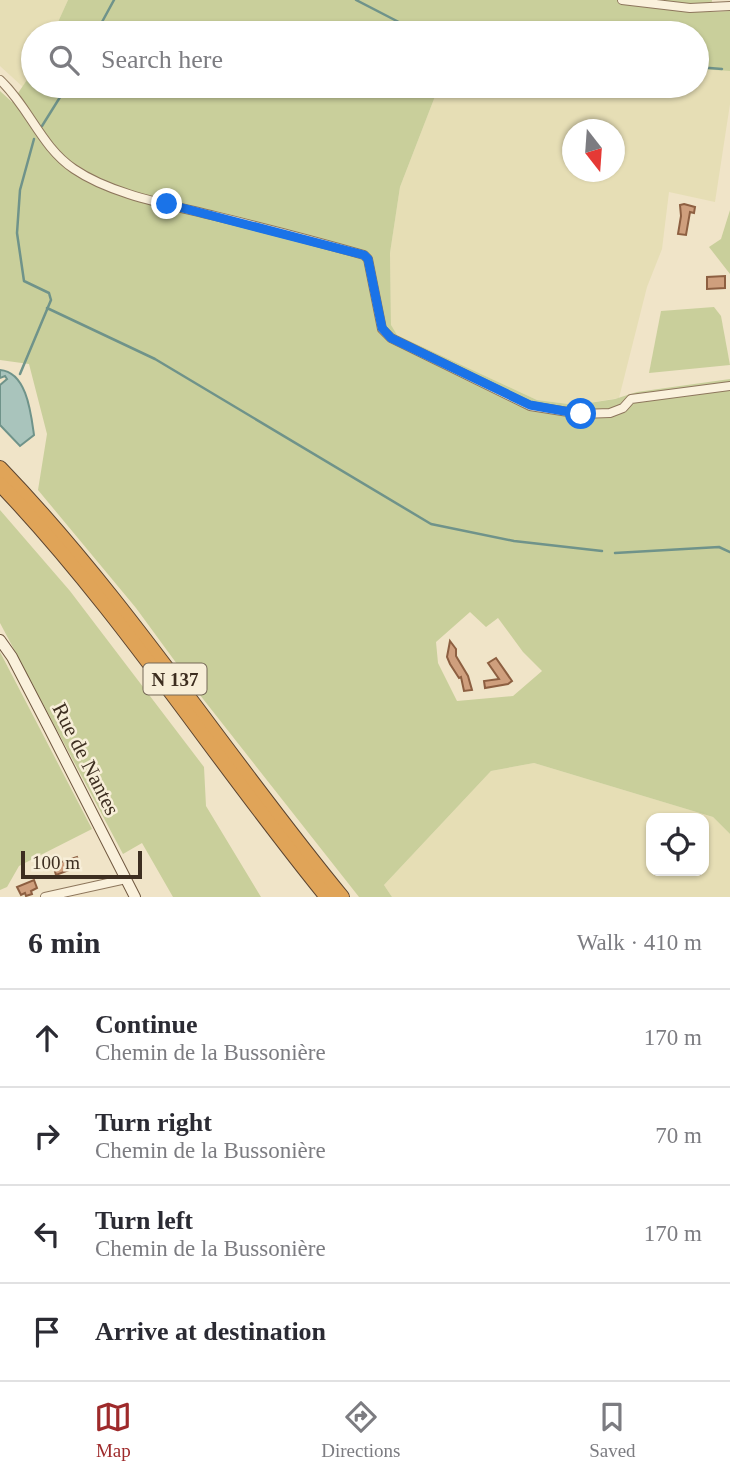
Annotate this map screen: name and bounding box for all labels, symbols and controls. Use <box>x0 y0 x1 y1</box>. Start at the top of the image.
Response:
search box <box>21 21 709 98</box>
icon: search <box>45 41 83 79</box>
text: Search here <box>101 45 223 74</box>
north arrow <box>562 119 625 182</box>
route end <box>151 188 182 219</box>
route start <box>565 398 596 429</box>
road number: N 137 <box>144 664 206 694</box>
street label: Rue de Nantes <box>48 699 124 819</box>
map controls <box>646 813 709 876</box>
button: locate <box>646 813 709 876</box>
scale bar <box>21 848 142 880</box>
text: 100 m <box>32 852 80 873</box>
text: 6 min <box>28 926 101 959</box>
text: Walk · 410 m <box>577 930 702 955</box>
text: Continue <box>95 1010 198 1039</box>
icon: ahead <box>28 1019 66 1057</box>
text: 170 m <box>644 1025 702 1050</box>
text: Chemin de la Bussonière <box>95 1040 326 1065</box>
text: Turn right <box>95 1108 212 1137</box>
icon: right <box>28 1117 66 1155</box>
text: 70 m <box>655 1123 702 1148</box>
text: Chemin de la Bussonière <box>95 1138 326 1163</box>
text: Turn left <box>95 1206 193 1235</box>
icon: left <box>28 1215 66 1253</box>
text: 170 m <box>644 1221 702 1246</box>
text: Chemin de la Bussonière <box>95 1236 326 1261</box>
icon: arrive <box>28 1313 66 1351</box>
text: Arrive at destination <box>95 1317 326 1346</box>
tab: Map <box>94 1398 132 1462</box>
tab: Directions <box>321 1398 400 1462</box>
tab: Saved <box>589 1398 636 1462</box>

